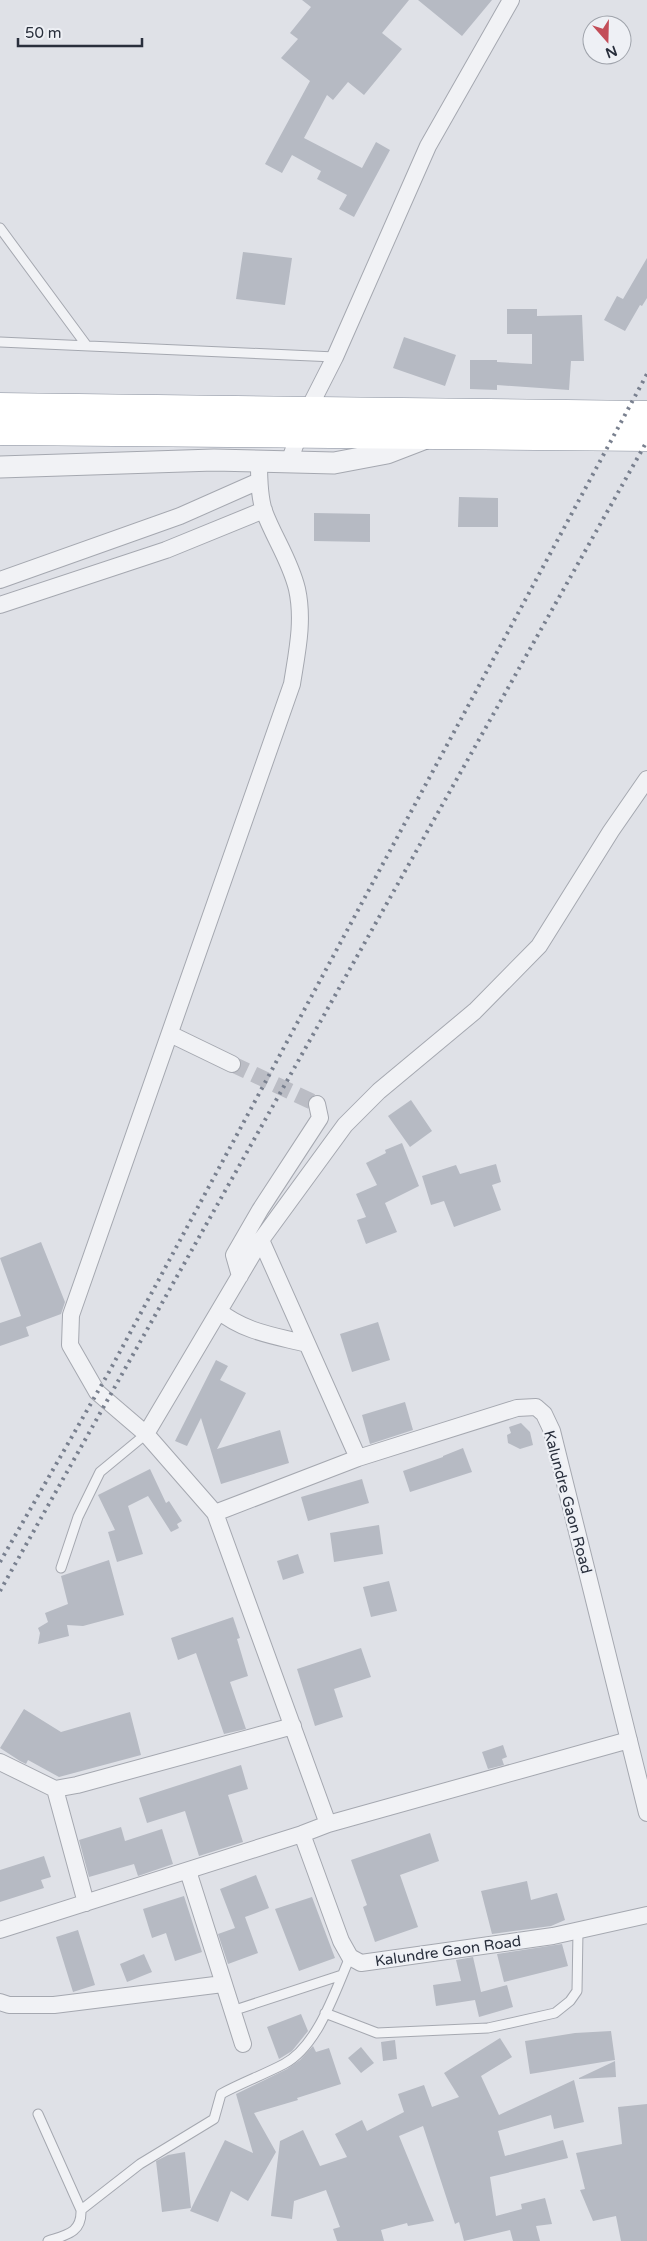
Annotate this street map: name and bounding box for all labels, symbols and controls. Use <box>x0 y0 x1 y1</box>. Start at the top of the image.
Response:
scale bar <box>18 15 141 47</box>
north arrow <box>582 15 632 65</box>
text: 50 m <box>25 24 62 42</box>
text: N <box>603 42 619 62</box>
street label: Kalundre Gaon Road <box>540 1428 596 1576</box>
street label: Kalundre Gaon Road <box>374 1932 522 1970</box>

